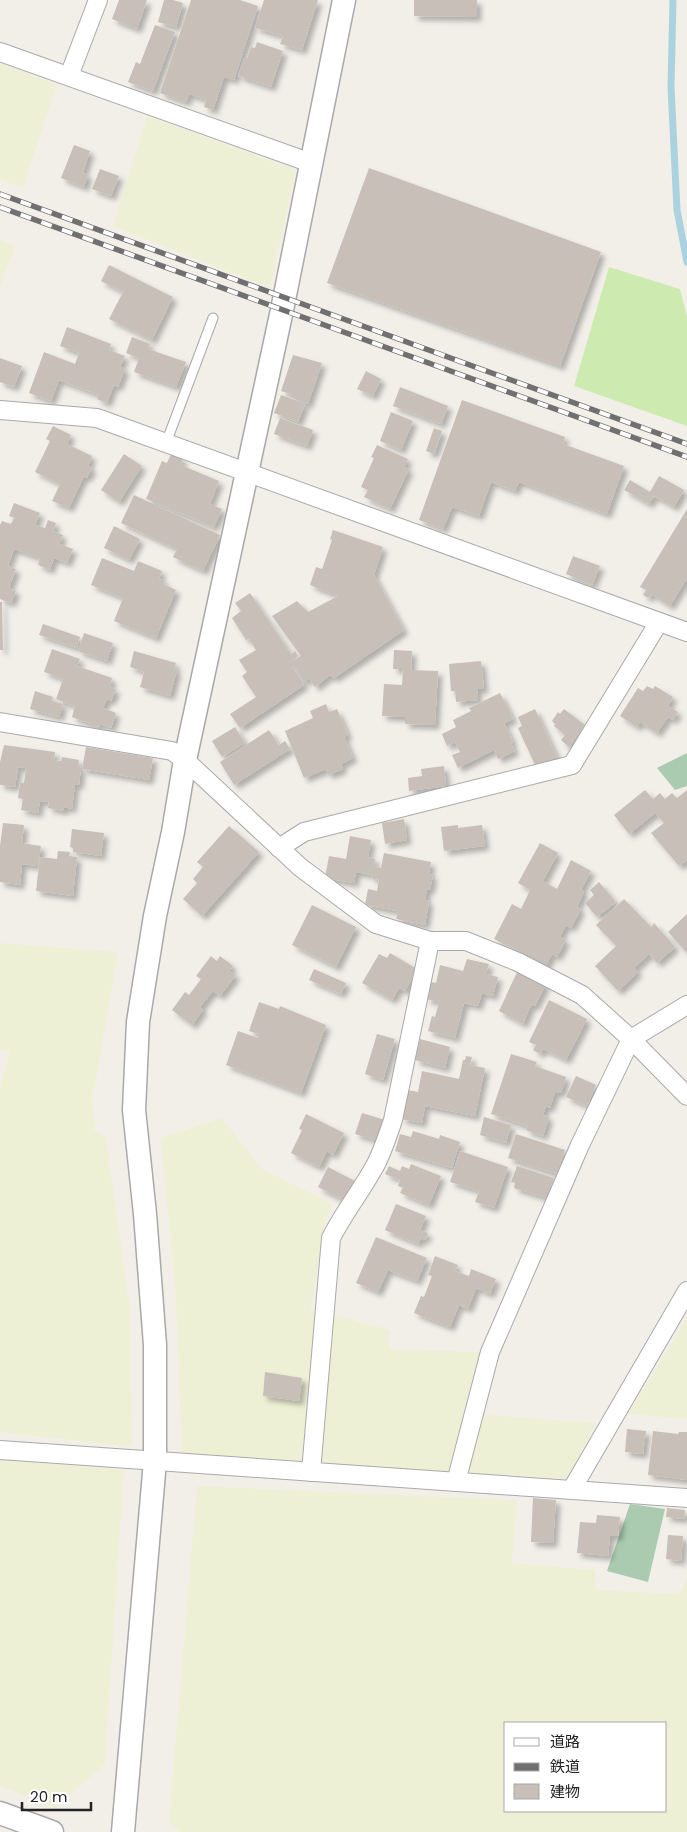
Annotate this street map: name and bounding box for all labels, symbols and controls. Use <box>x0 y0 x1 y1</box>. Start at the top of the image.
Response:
legend <box>504 1722 667 1812</box>
text: 道路 <box>550 1731 580 1752</box>
text: 鉄道 <box>550 1756 580 1777</box>
scale bar <box>22 1780 91 1812</box>
text: 建物 <box>550 1781 580 1802</box>
text: 20 m <box>30 1786 68 1807</box>

